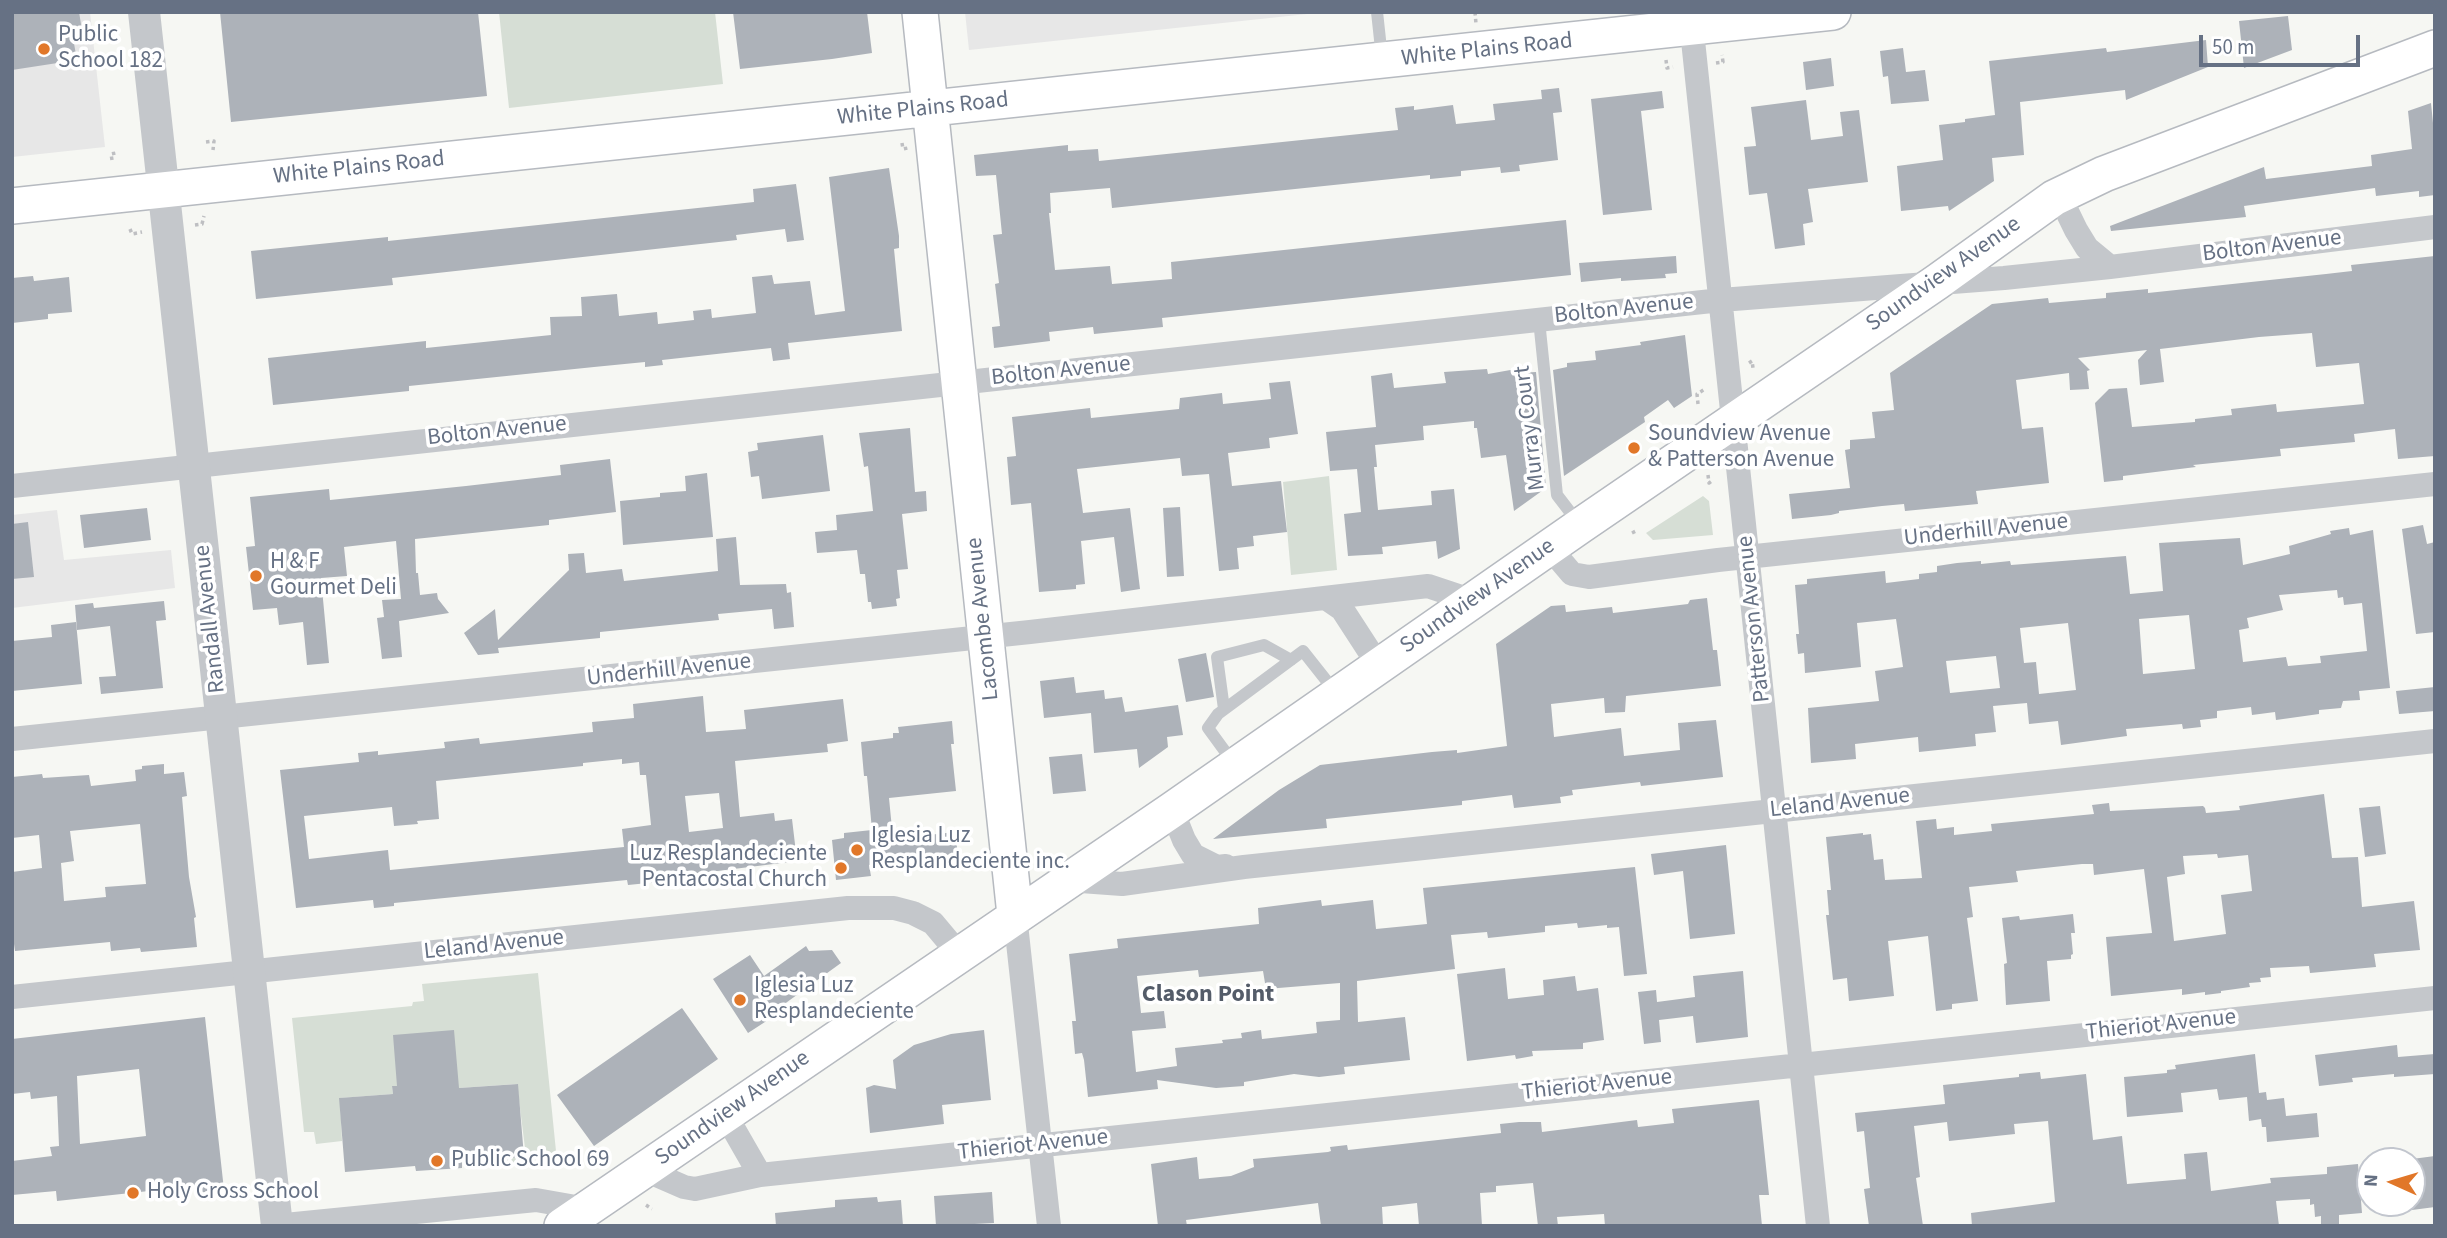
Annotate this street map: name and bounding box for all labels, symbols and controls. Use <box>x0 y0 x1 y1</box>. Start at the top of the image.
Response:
scale bar <box>2202 21 2363 65</box>
place label: Public School 182 <box>58 22 163 76</box>
street label: White Plains Road <box>1400 28 1574 74</box>
text: 50 m <box>2212 32 2254 62</box>
marker: Public School 182 <box>36 41 52 57</box>
street label: White Plains Road <box>836 87 1010 133</box>
street label: White Plains Road <box>272 146 446 192</box>
street label: Soundview Avenue <box>1861 211 2027 339</box>
street label: Bolton Avenue <box>2201 225 2343 269</box>
street label: Bolton Avenue <box>1553 289 1695 331</box>
street label: Bolton Avenue <box>990 351 1132 393</box>
street label: Murray Court <box>1510 364 1552 492</box>
street label: Bolton Avenue <box>426 411 568 453</box>
place label: Soundview Avenue & Patterson Avenue <box>1648 421 1834 475</box>
marker: Soundview Avenue & Patterson Avenue <box>1626 440 1642 456</box>
street label: Underhill Avenue <box>1903 509 2069 553</box>
street label: Soundview Avenue <box>1395 533 1561 661</box>
street label: Patterson Avenue <box>1733 534 1777 704</box>
street label: Lacombe Avenue <box>962 536 1006 702</box>
street label: Randall Avenue <box>190 544 232 694</box>
place label: H & F Gourmet Deli <box>270 549 397 603</box>
marker: H & F Gourmet Deli <box>248 568 264 584</box>
street label: Underhill Avenue <box>586 649 752 693</box>
street label: Leland Avenue <box>1769 783 1911 825</box>
place label: Iglesia Luz Resplandeciente inc. <box>871 823 1070 877</box>
place label: Luz Resplandeciente Pentacostal Church <box>629 841 827 895</box>
marker: Iglesia Luz Resplandeciente inc. <box>849 842 865 858</box>
marker: Luz Resplandeciente Pentacostal Church <box>833 860 849 876</box>
street label: Leland Avenue <box>423 925 565 967</box>
place label: Iglesia Luz Resplandeciente <box>754 973 914 1027</box>
district label: Clason Point <box>1142 982 1274 1010</box>
marker: Iglesia Luz Resplandeciente <box>732 992 748 1008</box>
street label: Thieriot Avenue <box>2085 1004 2237 1048</box>
street label: Soundview Avenue <box>650 1045 816 1173</box>
street label: Thieriot Avenue <box>1521 1064 1673 1108</box>
street label: Thieriot Avenue <box>957 1124 1109 1168</box>
place label: Public School 69 <box>451 1147 609 1175</box>
north arrow <box>2356 1147 2426 1217</box>
marker: Public School 69 <box>429 1153 445 1169</box>
text: N <box>2358 1173 2385 1188</box>
place label: Holy Cross School <box>147 1179 319 1207</box>
marker: Holy Cross School <box>125 1185 141 1201</box>

